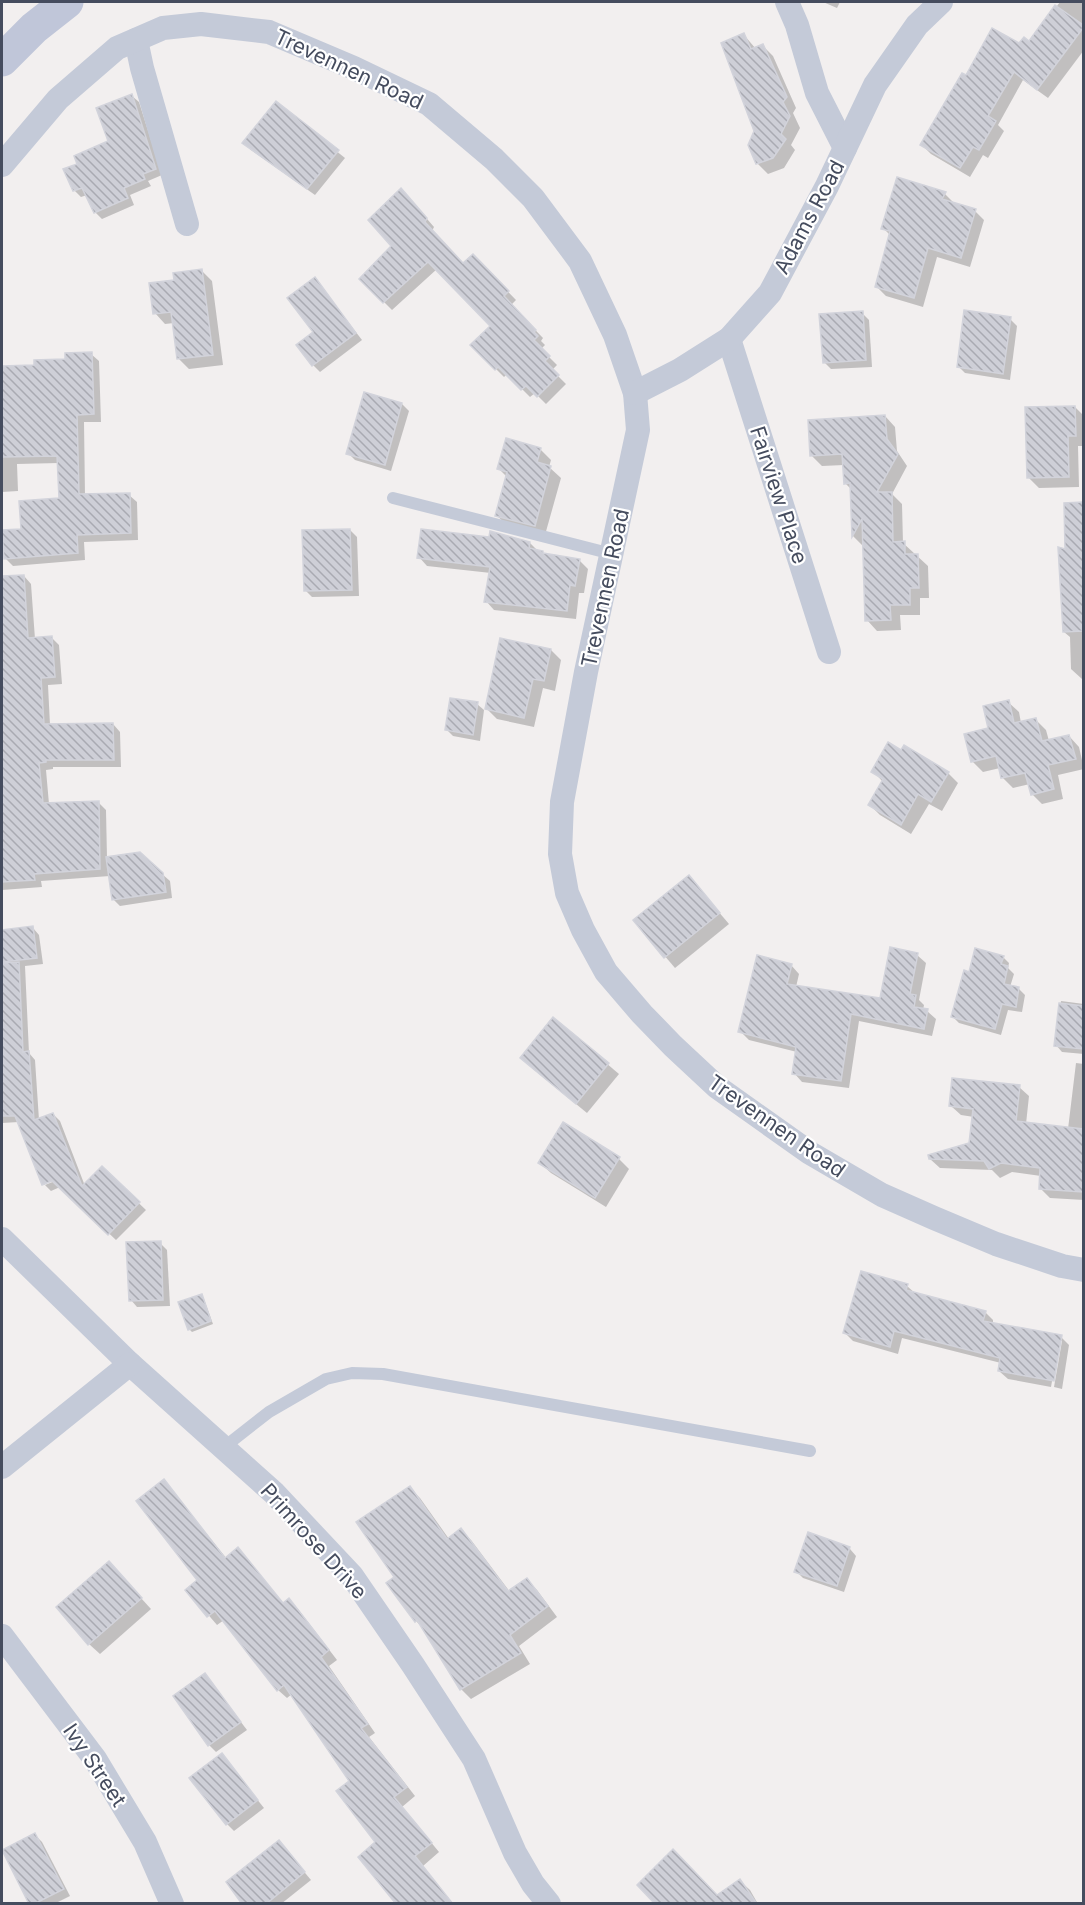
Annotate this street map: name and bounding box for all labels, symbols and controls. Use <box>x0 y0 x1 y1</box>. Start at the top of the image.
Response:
street label: Trevennen Road <box>271 24 427 114</box>
street label: Adams Road <box>769 156 849 278</box>
street label: Fairview Place <box>745 423 813 567</box>
street label: Trevennen Road <box>576 506 634 670</box>
street label: Trevennen Road <box>704 1069 850 1183</box>
street label: Primrose Drive <box>256 1478 372 1604</box>
street label: Ivy Street <box>58 1719 132 1811</box>

